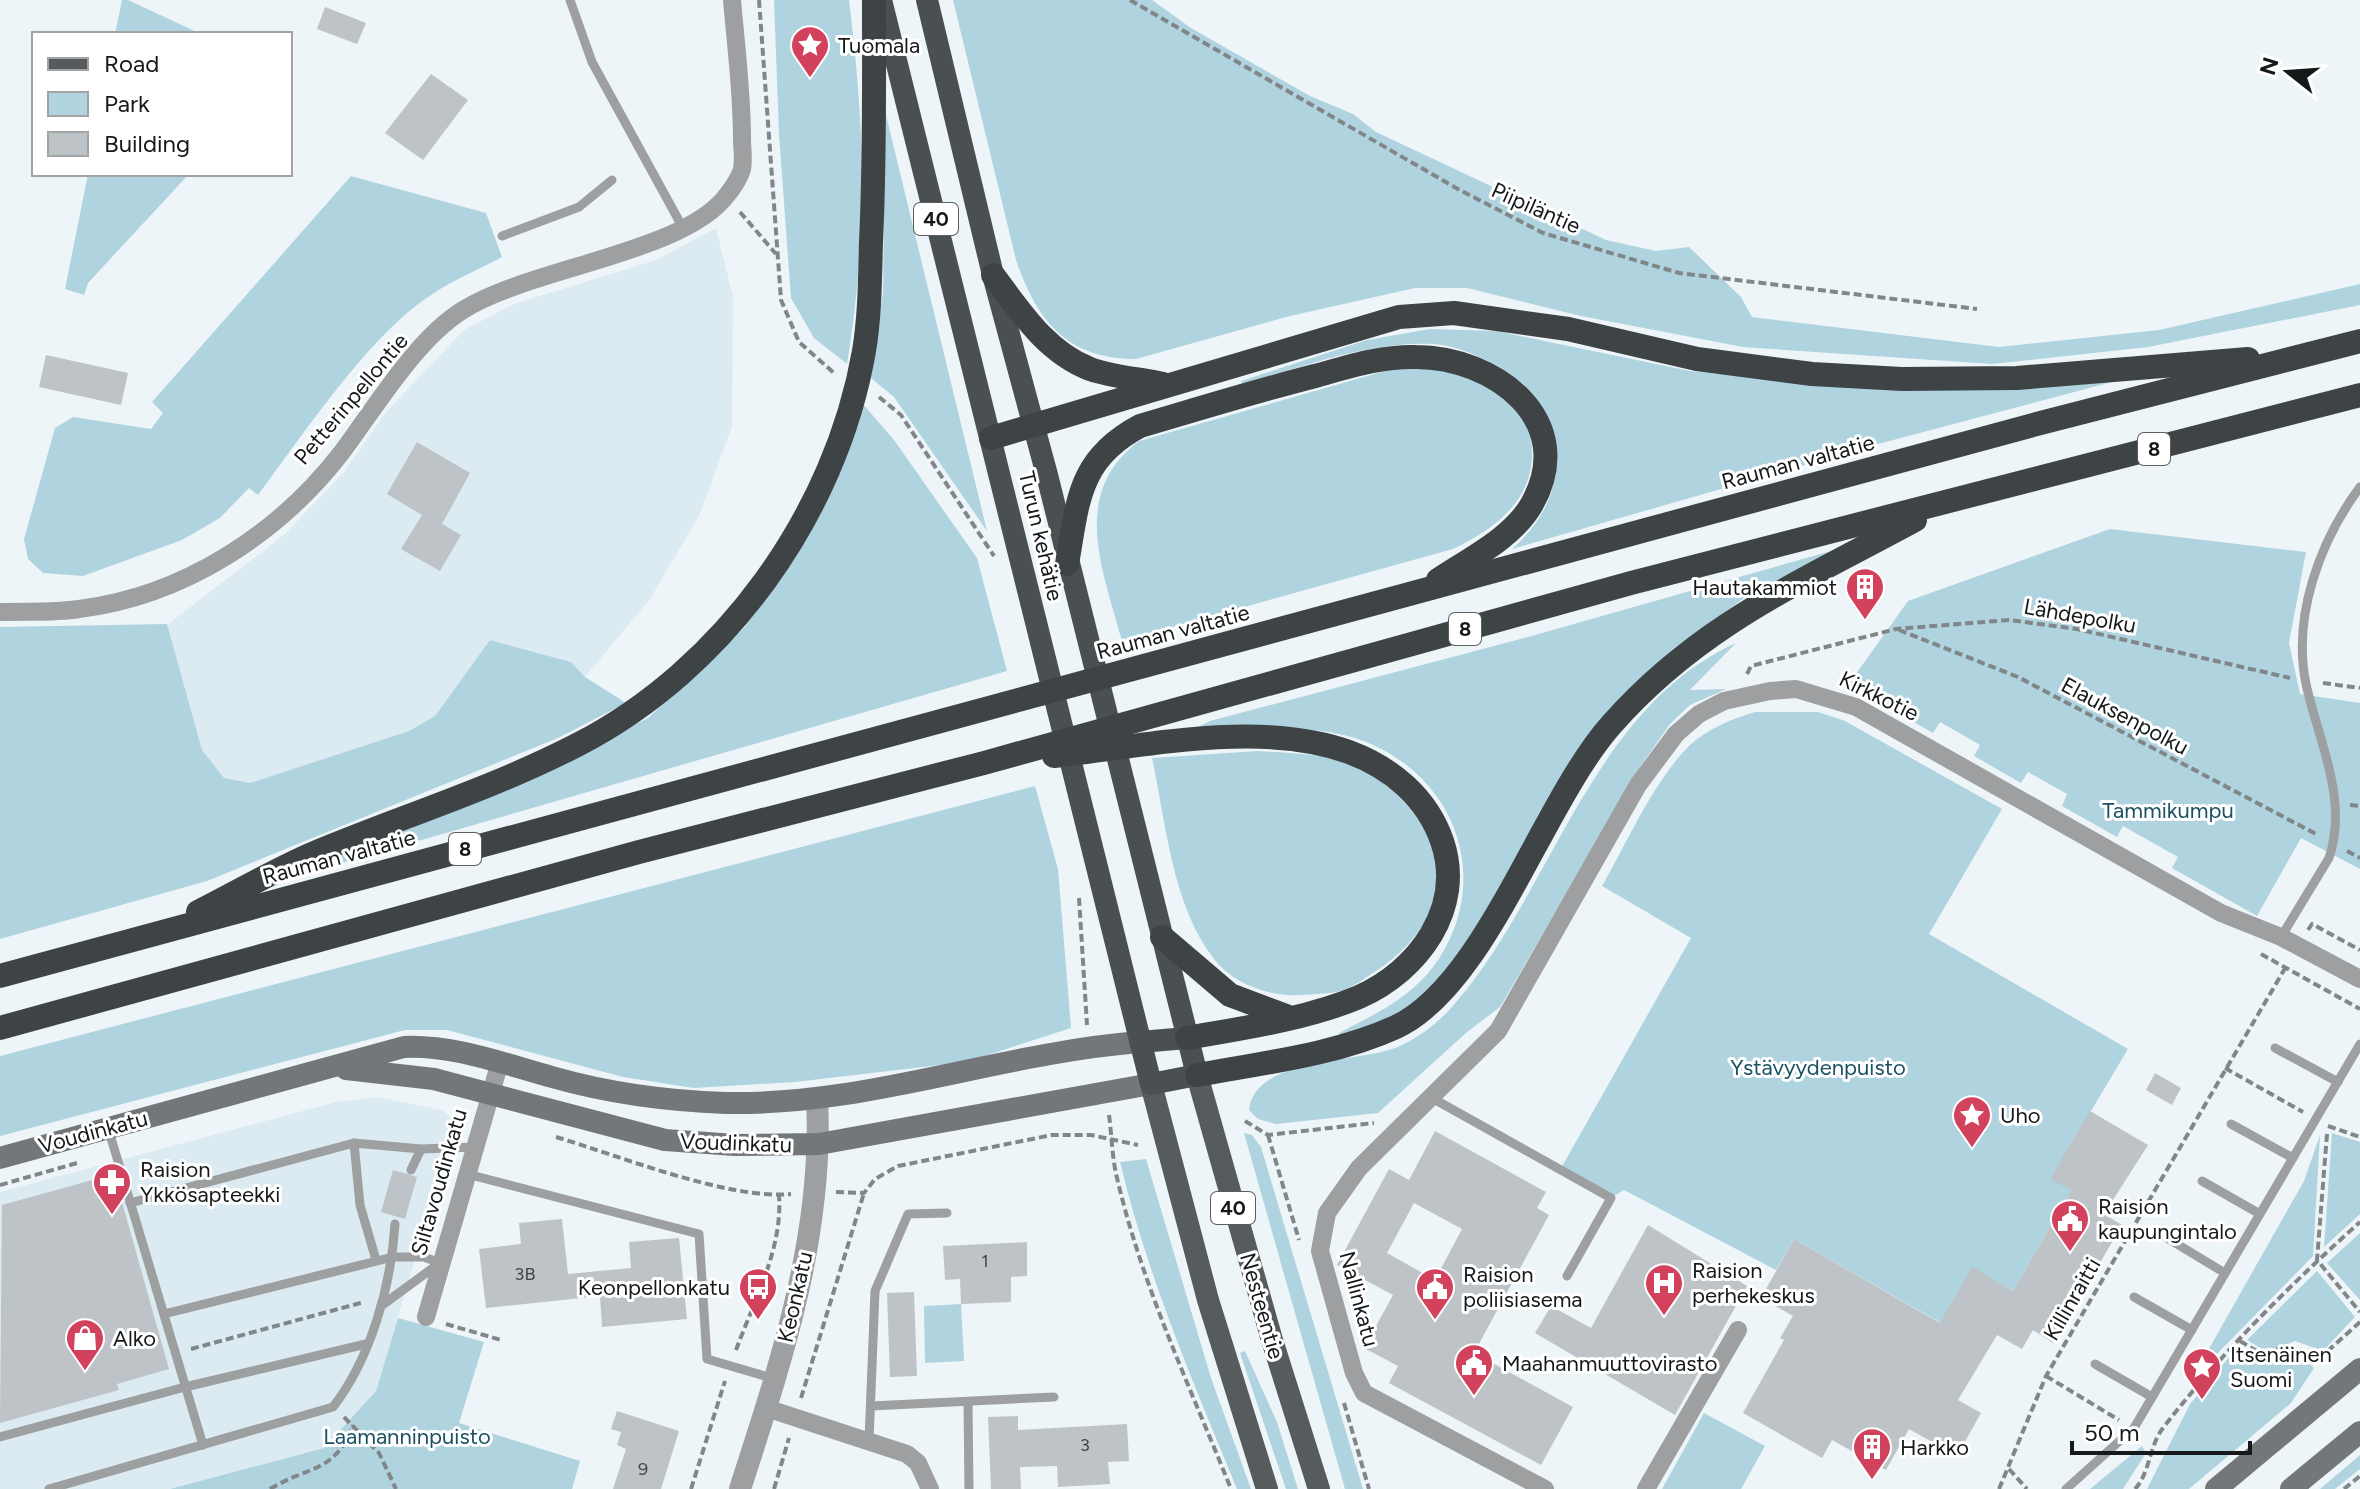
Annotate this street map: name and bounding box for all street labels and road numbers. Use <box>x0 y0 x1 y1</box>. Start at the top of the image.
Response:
street label: Piipiläntie <box>1487 176 1585 240</box>
road number: 40 <box>914 203 958 235</box>
street label: Petterinpellontie <box>288 328 414 470</box>
street label: Rauman valtatie <box>1719 429 1877 495</box>
road number: 8 <box>2138 433 2170 465</box>
street label: Turun kehätie <box>1013 469 1069 603</box>
street label: Lähdepolku <box>2022 593 2138 639</box>
street label: Rauman valtatie <box>1094 599 1252 665</box>
road number: 8 <box>1449 613 1481 645</box>
street label: Kirkkotie <box>1835 665 1923 727</box>
street label: Elauksenpolku <box>2057 671 2193 761</box>
street label: Rauman valtatie <box>260 824 418 890</box>
road number: 8 <box>449 833 481 865</box>
street label: Voudinkatu <box>35 1104 151 1160</box>
street label: Siltavoudinkatu <box>405 1105 473 1259</box>
street label: Voudinkatu <box>680 1128 792 1158</box>
road number: 40 <box>1211 1192 1255 1224</box>
street label: Nallinkatu <box>1333 1248 1385 1350</box>
street label: Keonkatu <box>771 1249 819 1345</box>
street label: Nesteentie <box>1234 1250 1290 1362</box>
street label: Killinraitti <box>2038 1253 2106 1345</box>

